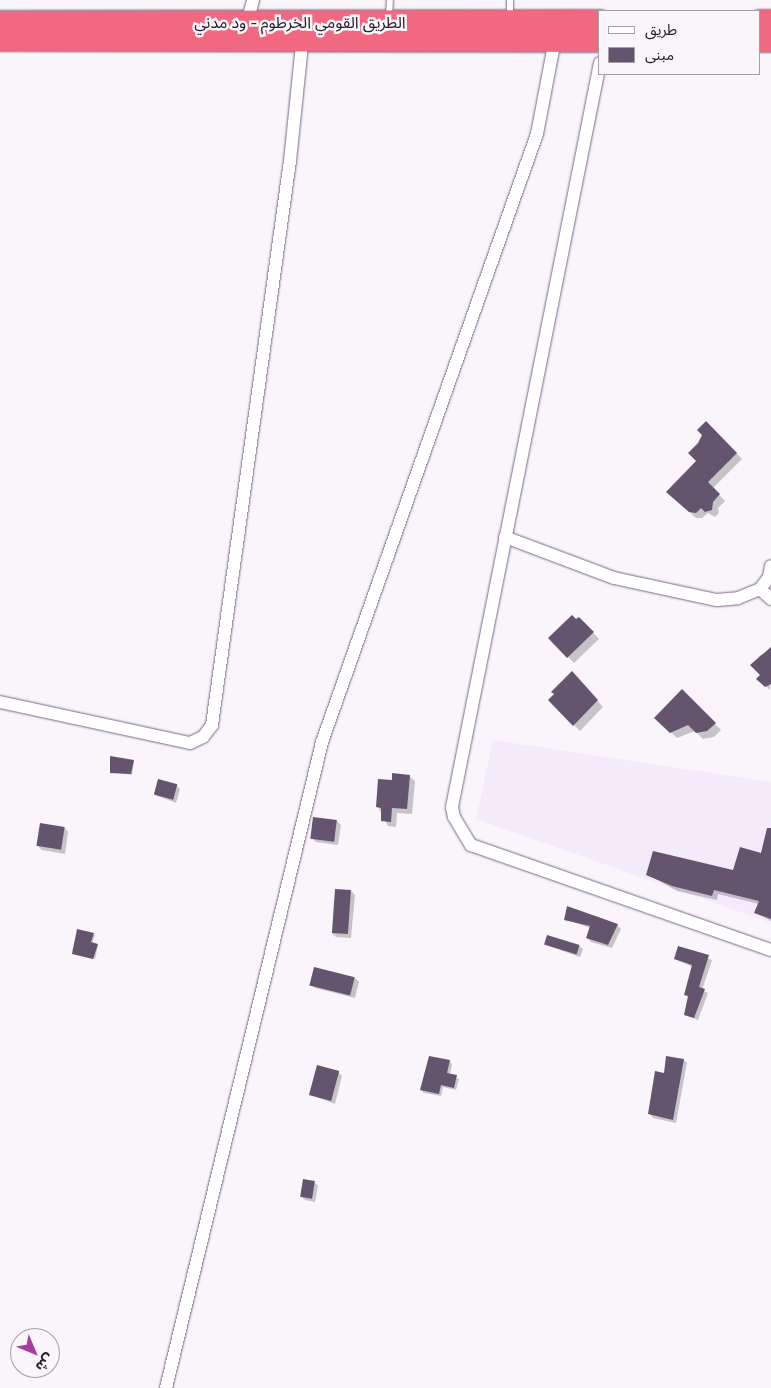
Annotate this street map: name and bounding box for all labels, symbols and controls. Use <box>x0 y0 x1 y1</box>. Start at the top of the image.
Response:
legend <box>598 10 761 75</box>
street label: الطريق القومي الخرطوم - ود مدني <box>194 13 406 33</box>
text: طريق <box>645 20 677 39</box>
text: مبنى <box>645 45 674 64</box>
north arrow <box>10 1328 60 1378</box>
text: ش <box>32 1350 58 1376</box>

